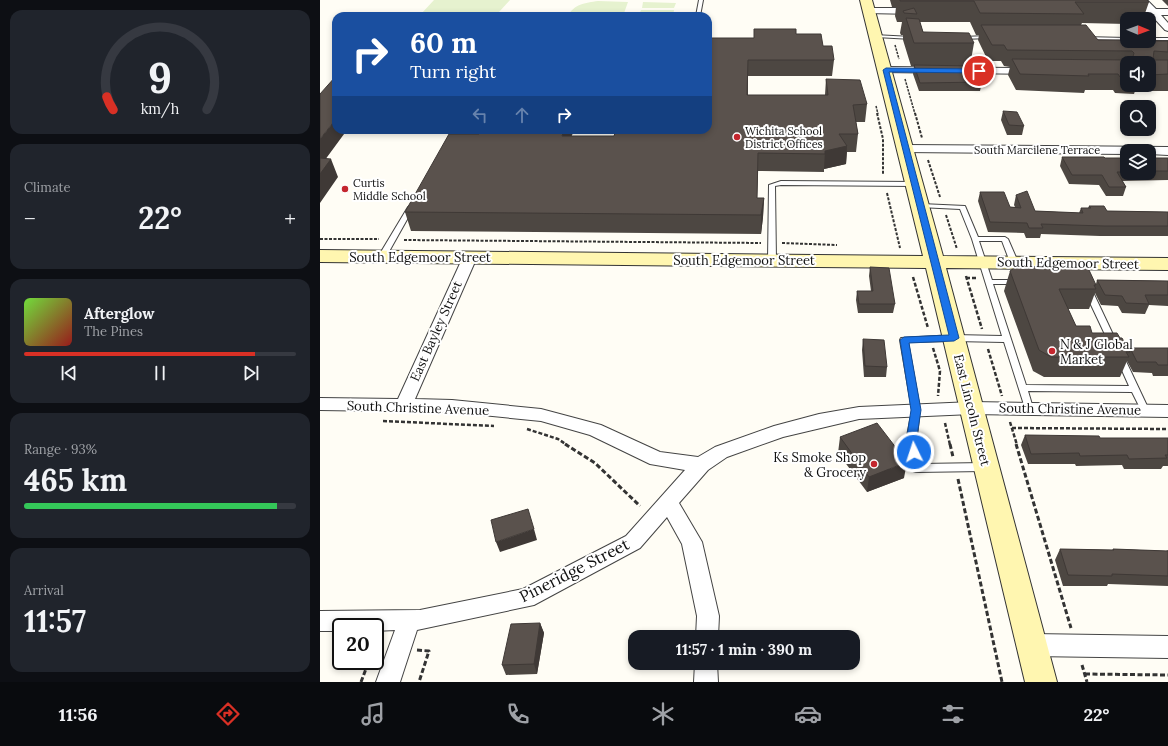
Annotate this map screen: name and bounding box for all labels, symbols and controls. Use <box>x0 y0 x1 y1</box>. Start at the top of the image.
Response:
north arrow <box>1120 12 1156 48</box>
map controls <box>1120 12 1156 180</box>
text: 60 m <box>410 25 477 61</box>
icon: right <box>344 28 396 80</box>
text: 9 <box>148 51 172 104</box>
pin <box>962 54 996 88</box>
button: sound <box>1120 56 1156 92</box>
text: Turn right <box>410 60 496 83</box>
icon: arrive <box>968 60 990 82</box>
text: km/h <box>141 100 180 119</box>
button: search <box>1120 100 1156 136</box>
icon: left <box>469 104 491 126</box>
icon: ahead <box>511 104 533 126</box>
icon: right <box>553 104 575 126</box>
place label: Wichita School District Offices <box>745 124 823 151</box>
marker: Wichita School District Offices <box>732 132 742 142</box>
street label: South Marcilene Terrace <box>974 143 1100 157</box>
button: layers <box>1120 144 1156 180</box>
place label: Curtis Middle School <box>353 176 426 203</box>
text: Climate <box>24 179 71 196</box>
marker: Curtis Middle School <box>340 184 350 194</box>
text: 22° <box>138 199 182 237</box>
text: − <box>24 204 36 232</box>
text: + <box>284 204 296 232</box>
street label: South Edgemoor Street <box>349 249 491 266</box>
street label: South Edgemoor Street <box>673 252 815 269</box>
street label: South Edgemoor Street <box>997 253 1139 273</box>
street label: East Bayley Street <box>406 278 466 384</box>
text: Afterglow <box>84 304 154 323</box>
text: The Pines <box>84 323 143 340</box>
place label: N & J Global Market <box>1060 336 1133 368</box>
marker: N & J Global Market <box>1047 346 1057 356</box>
street label: East Lincoln Street <box>950 352 994 468</box>
icon: previous <box>58 362 80 384</box>
icon: pause <box>149 362 171 384</box>
icon: next <box>240 362 262 384</box>
street label: South Christine Avenue <box>347 397 489 419</box>
street label: South Christine Avenue <box>999 399 1141 419</box>
position arrow <box>893 431 935 473</box>
text: Range · 93% <box>24 441 97 458</box>
place label: Ks Smoke Shop & Grocery <box>773 449 866 481</box>
marker: Ks Smoke Shop & Grocery <box>869 459 879 469</box>
text: 465 km <box>24 461 127 499</box>
street label: Pineridge Street <box>516 533 633 606</box>
text: Arrival <box>24 582 64 599</box>
text: 11:57 <box>24 602 86 640</box>
speed limit sign: 20 <box>332 618 384 670</box>
text: 11:57 · 1 min · 390 m <box>676 640 812 659</box>
icon: directions <box>214 700 242 728</box>
icon: music <box>359 700 387 728</box>
icon: phone <box>504 700 532 728</box>
icon: climate <box>649 700 677 728</box>
icon: car <box>794 700 822 728</box>
icon: filters <box>939 700 967 728</box>
text: 11:56 <box>58 703 98 726</box>
text: 22° <box>1083 703 1109 726</box>

